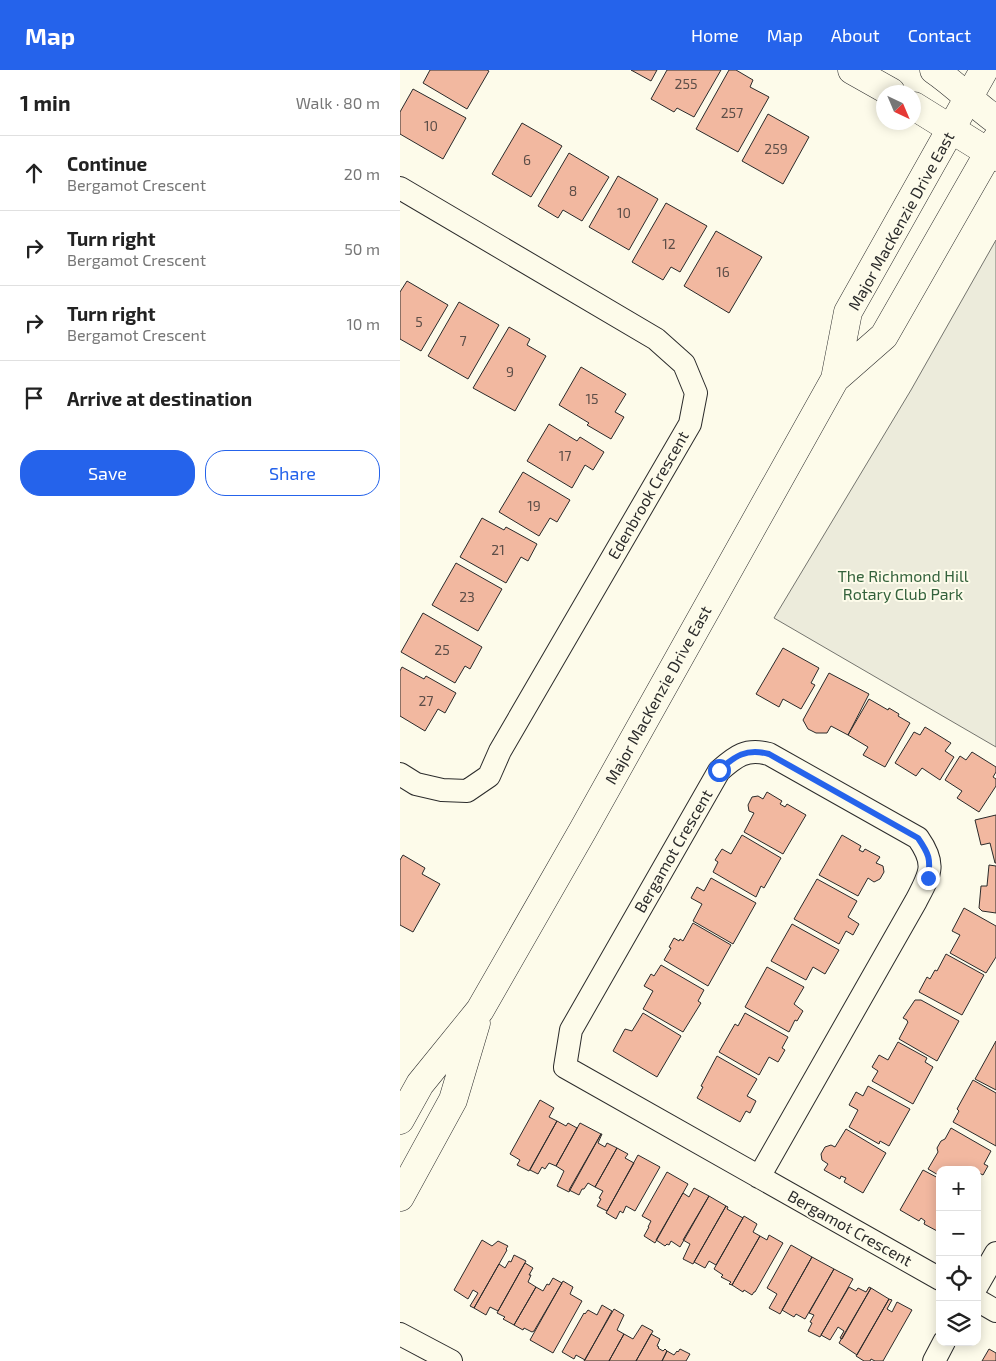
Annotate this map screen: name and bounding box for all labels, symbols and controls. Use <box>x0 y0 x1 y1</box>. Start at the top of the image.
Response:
text: Map <box>25 21 75 50</box>
text: Home <box>691 24 739 46</box>
text: Map <box>767 24 803 46</box>
text: About <box>831 24 880 46</box>
text: Contact <box>908 24 971 46</box>
house number: 255 <box>675 75 697 92</box>
north arrow <box>876 85 921 130</box>
text: 1 min <box>20 90 71 115</box>
text: Walk · 80 m <box>296 93 380 112</box>
house number: 257 <box>721 104 743 121</box>
house number: 10 <box>424 117 438 134</box>
street label: Major MacKenzie Drive East <box>843 128 959 314</box>
house number: 259 <box>764 140 788 157</box>
house number: 6 <box>523 151 531 168</box>
text: Continue <box>67 152 147 175</box>
icon: ahead <box>20 159 48 187</box>
text: 20 m <box>344 164 380 183</box>
text: Bergamot Crescent <box>67 175 206 194</box>
house number: 8 <box>569 182 577 199</box>
house number: 10 <box>617 204 631 221</box>
text: Turn right <box>67 227 155 250</box>
icon: right <box>20 234 48 262</box>
house number: 12 <box>662 235 676 252</box>
text: 50 m <box>344 239 380 258</box>
text: Bergamot Crescent <box>67 250 206 269</box>
house number: 16 <box>716 263 730 280</box>
text: Turn right <box>67 302 155 325</box>
icon: right <box>20 309 48 337</box>
house number: 5 <box>415 313 423 330</box>
text: 10 m <box>346 314 380 333</box>
text: Bergamot Crescent <box>67 325 206 344</box>
house number: 7 <box>459 332 467 349</box>
house number: 9 <box>506 363 514 380</box>
icon: arrive <box>20 384 48 412</box>
text: Arrive at destination <box>67 387 252 410</box>
house number: 15 <box>585 390 599 407</box>
street label: Edenbrook Crescent <box>603 427 692 562</box>
house number: 17 <box>559 447 571 464</box>
button: Save <box>20 450 195 496</box>
button: Share <box>205 450 380 496</box>
house number: 19 <box>527 497 541 514</box>
house number: 21 <box>491 541 505 558</box>
park label: The Richmond Hill Rotary Club Park <box>837 566 969 603</box>
house number: 23 <box>459 588 475 605</box>
street label: Major MacKenzie Drive East <box>600 602 716 788</box>
house number: 25 <box>434 641 450 658</box>
house number: 27 <box>418 692 434 709</box>
route start <box>708 759 731 782</box>
street label: Bergamot Crescent <box>630 786 716 916</box>
route end <box>917 867 940 890</box>
map controls <box>936 1166 981 1346</box>
button: + <box>936 1166 981 1211</box>
street label: Bergamot Crescent <box>785 1186 916 1270</box>
button: − <box>936 1211 981 1256</box>
button: locate <box>936 1256 981 1301</box>
button: layers <box>936 1301 981 1346</box>

